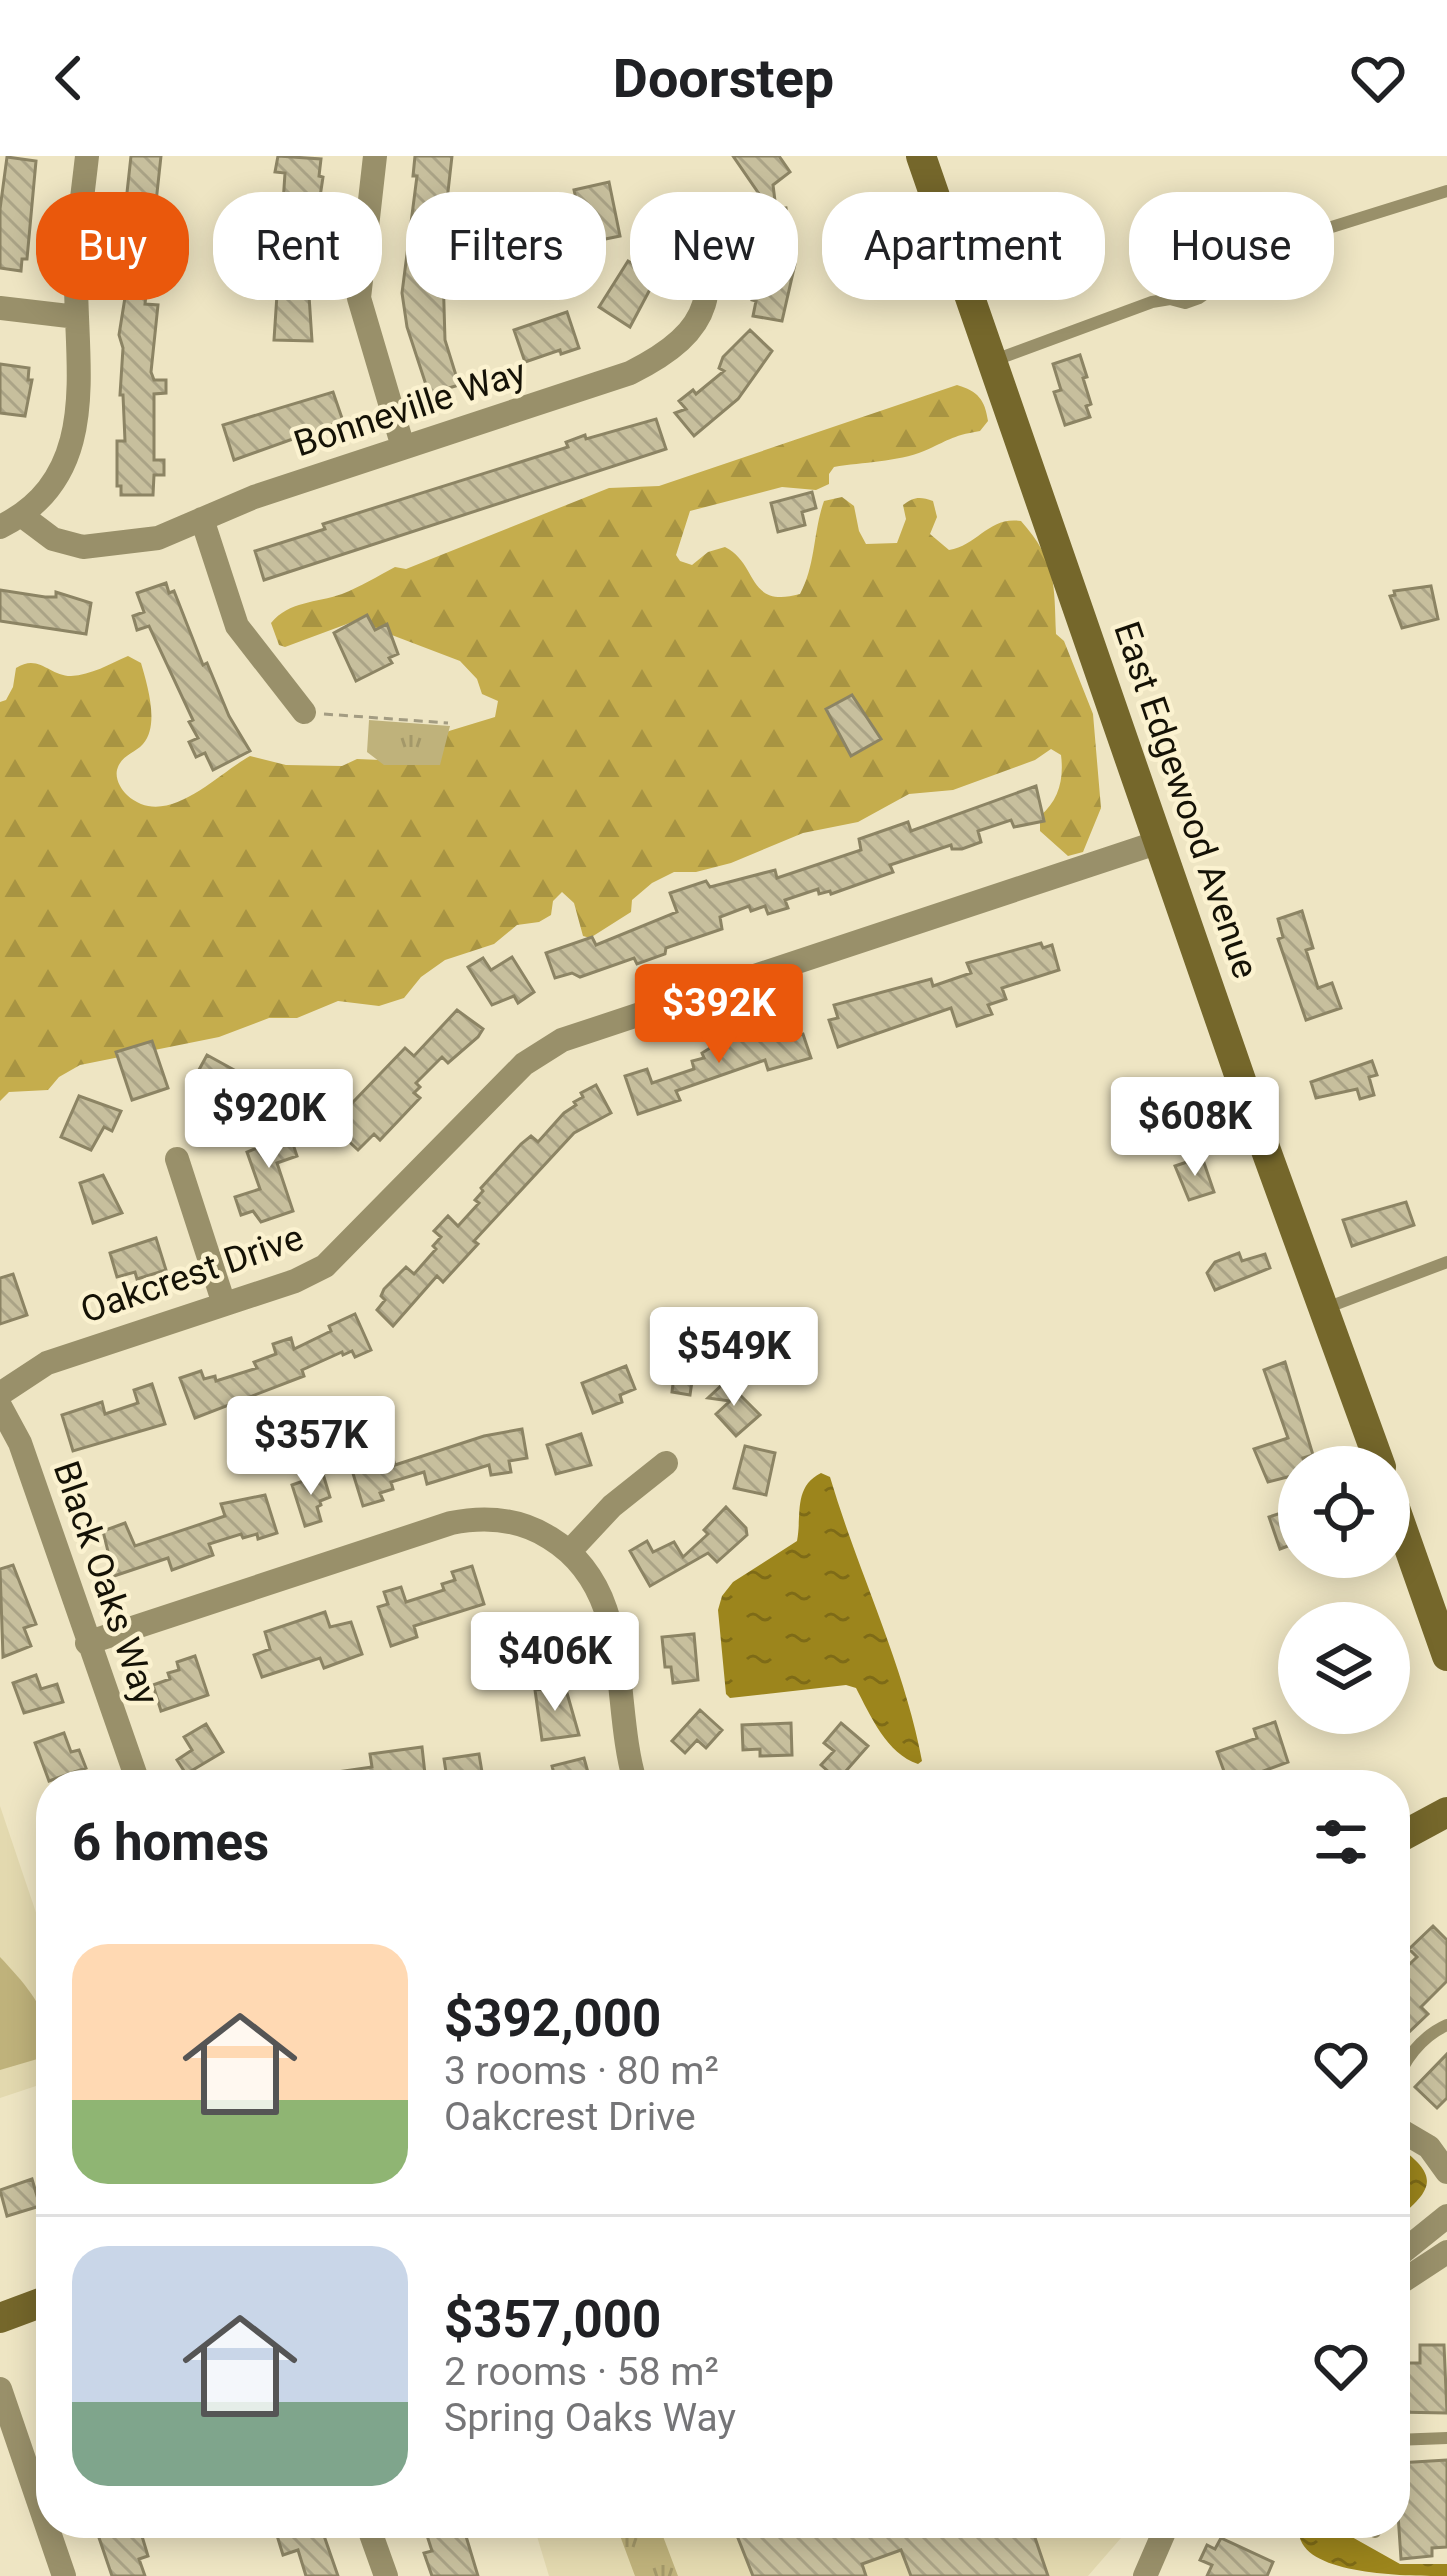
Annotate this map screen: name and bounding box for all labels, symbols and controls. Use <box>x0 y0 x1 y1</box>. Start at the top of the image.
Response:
icon: back <box>36 45 102 111</box>
icon: heart <box>1345 45 1411 111</box>
text: Doorstep <box>613 47 834 110</box>
chip: Buy <box>36 192 189 300</box>
chip: Rent <box>213 192 382 300</box>
chip: Filters <box>406 192 606 300</box>
chip: New <box>630 192 798 300</box>
chip: Apartment <box>822 192 1105 300</box>
chip: House <box>1129 192 1334 300</box>
street label: Bonneville Way <box>289 351 531 465</box>
street label: East Edgewood Avenue <box>1105 616 1267 984</box>
pin: $392K <box>635 964 803 1066</box>
text: $392K <box>662 980 776 1026</box>
pin: $920K <box>185 1069 353 1171</box>
pin: $608K <box>1111 1077 1279 1179</box>
text: $920K <box>212 1085 326 1131</box>
text: $608K <box>1138 1093 1252 1139</box>
street label: Oakcrest Drive <box>75 1216 309 1332</box>
pin: $549K <box>650 1307 818 1409</box>
text: $549K <box>677 1323 791 1369</box>
pin: $357K <box>227 1396 395 1498</box>
text: $357K <box>254 1412 368 1458</box>
map controls <box>1278 1446 1410 1734</box>
button: locate <box>1278 1446 1410 1578</box>
street label: Black Oaks Way <box>45 1456 167 1710</box>
button: layers <box>1278 1602 1410 1734</box>
pin: $406K <box>471 1612 639 1714</box>
text: $406K <box>498 1628 612 1674</box>
icon: filters <box>1308 1809 1374 1875</box>
text: 6 homes <box>72 1813 269 1872</box>
text: $392,000 <box>444 1989 661 2048</box>
icon: home <box>168 1992 312 2136</box>
icon: heart <box>1308 2031 1374 2097</box>
text: 3 rooms · 80 m² <box>444 2048 719 2094</box>
text: Oakcrest Drive <box>444 2094 696 2140</box>
text: $357,000 <box>444 2290 661 2349</box>
icon: home <box>168 2294 312 2438</box>
icon: heart <box>1308 2333 1374 2399</box>
text: 2 rooms · 58 m² <box>444 2349 719 2395</box>
text: Spring Oaks Way <box>444 2395 736 2441</box>

